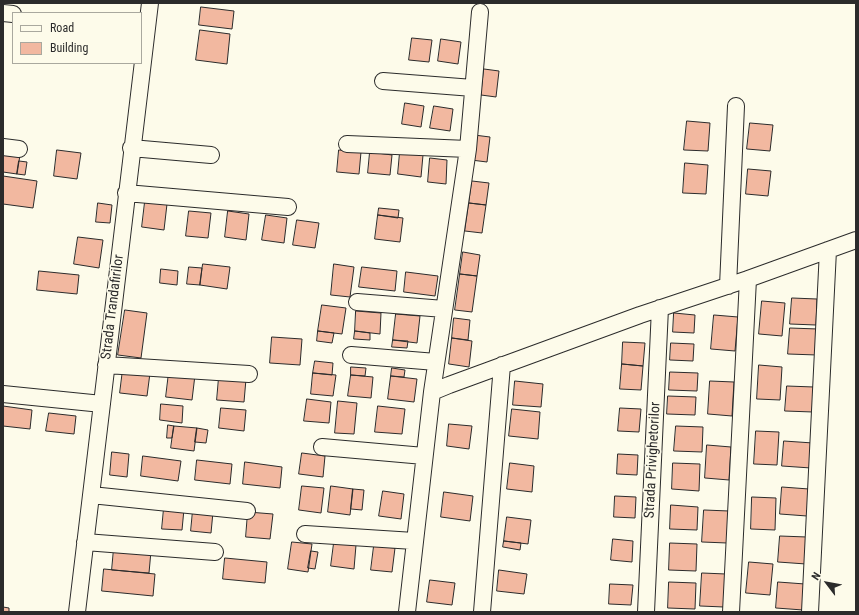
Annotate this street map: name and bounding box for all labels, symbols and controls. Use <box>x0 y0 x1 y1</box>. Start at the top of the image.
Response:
legend <box>12 12 142 64</box>
text: Road <box>50 21 74 35</box>
text: Building <box>50 41 88 55</box>
street label: Strada Trandafirilor <box>98 254 128 360</box>
street label: Strada Privighetorilor <box>642 401 664 519</box>
north arrow <box>807 563 847 603</box>
text: N <box>809 570 824 583</box>

